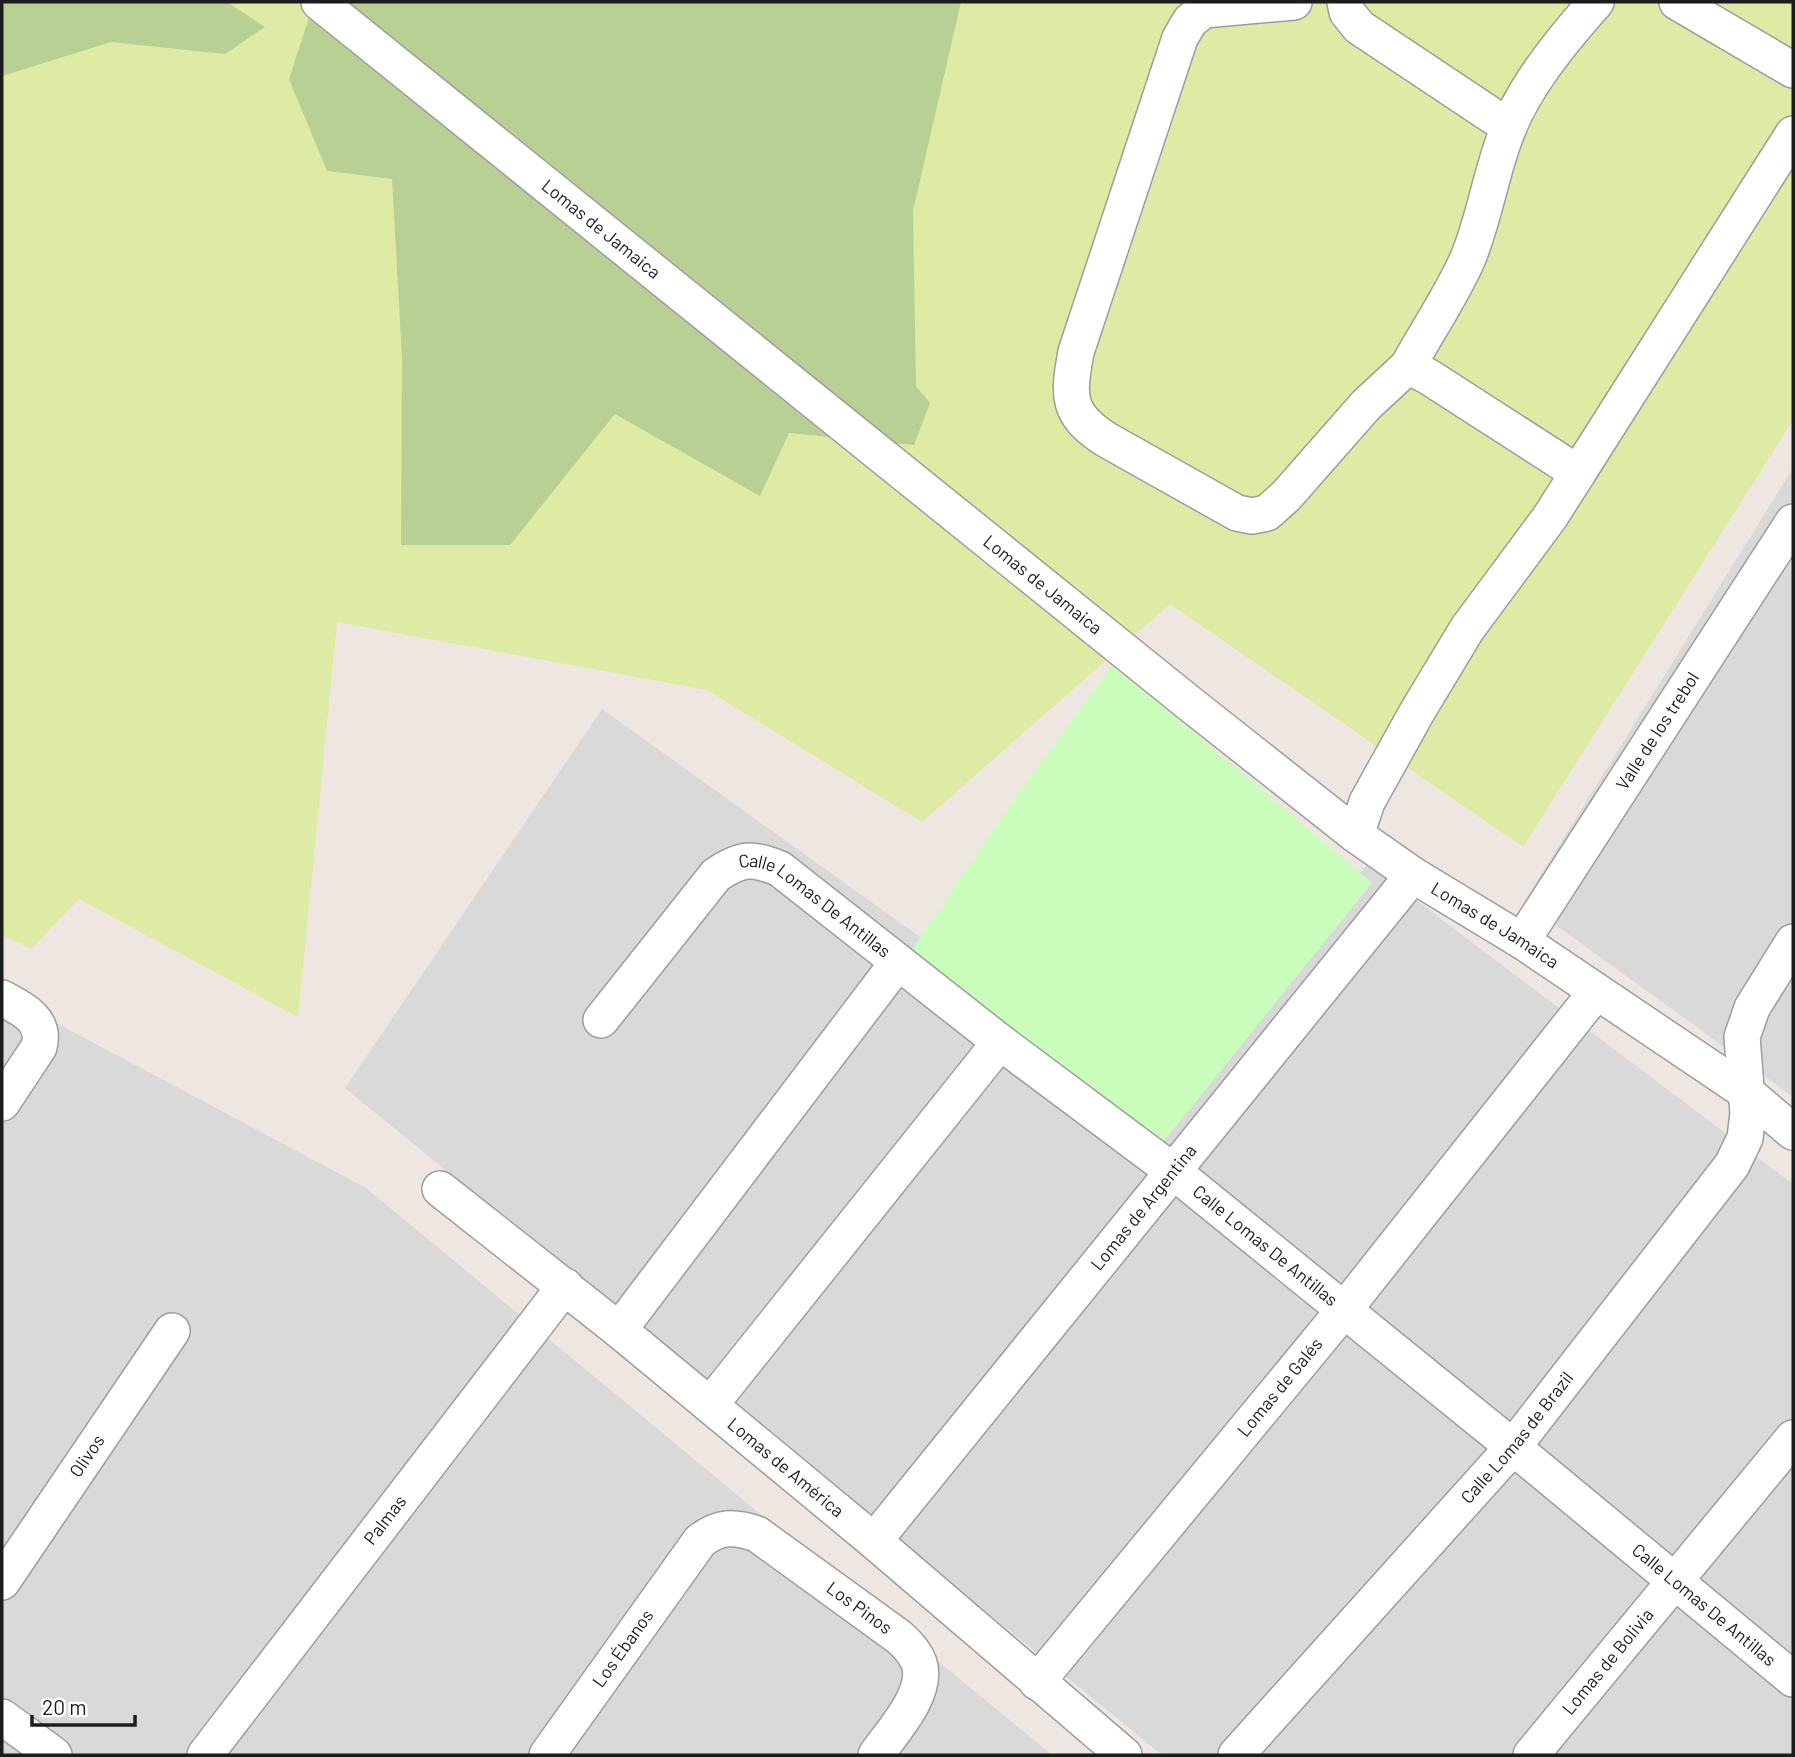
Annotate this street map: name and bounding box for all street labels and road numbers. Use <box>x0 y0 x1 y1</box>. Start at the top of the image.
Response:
street label: Lomas de Jamaica <box>538 174 665 283</box>
street label: Lomas de Jamaica <box>979 530 1107 639</box>
street label: Valle de los trebol <box>1611 667 1703 794</box>
street label: Calle Lomas De Antillas <box>737 849 895 962</box>
street label: Lomas de Jamaica <box>1428 877 1564 973</box>
street label: Lomas de Argentina <box>1086 1139 1201 1274</box>
street label: Calle Lomas De Antillas <box>1189 1180 1343 1310</box>
street label: Lomas de Galés <box>1232 1333 1327 1441</box>
street label: Calle Lomas de Brazil <box>1456 1367 1577 1508</box>
street label: Lomas de América <box>723 1412 849 1522</box>
street label: Olivos <box>64 1430 109 1481</box>
street label: Palmas <box>358 1490 410 1549</box>
street label: Calle Lomas De Antillas <box>1628 1538 1781 1670</box>
street label: Los Pinos <box>823 1576 897 1638</box>
street label: Lomas de Bolivia <box>1557 1603 1658 1719</box>
street label: Los Ébanos <box>587 1605 658 1691</box>

